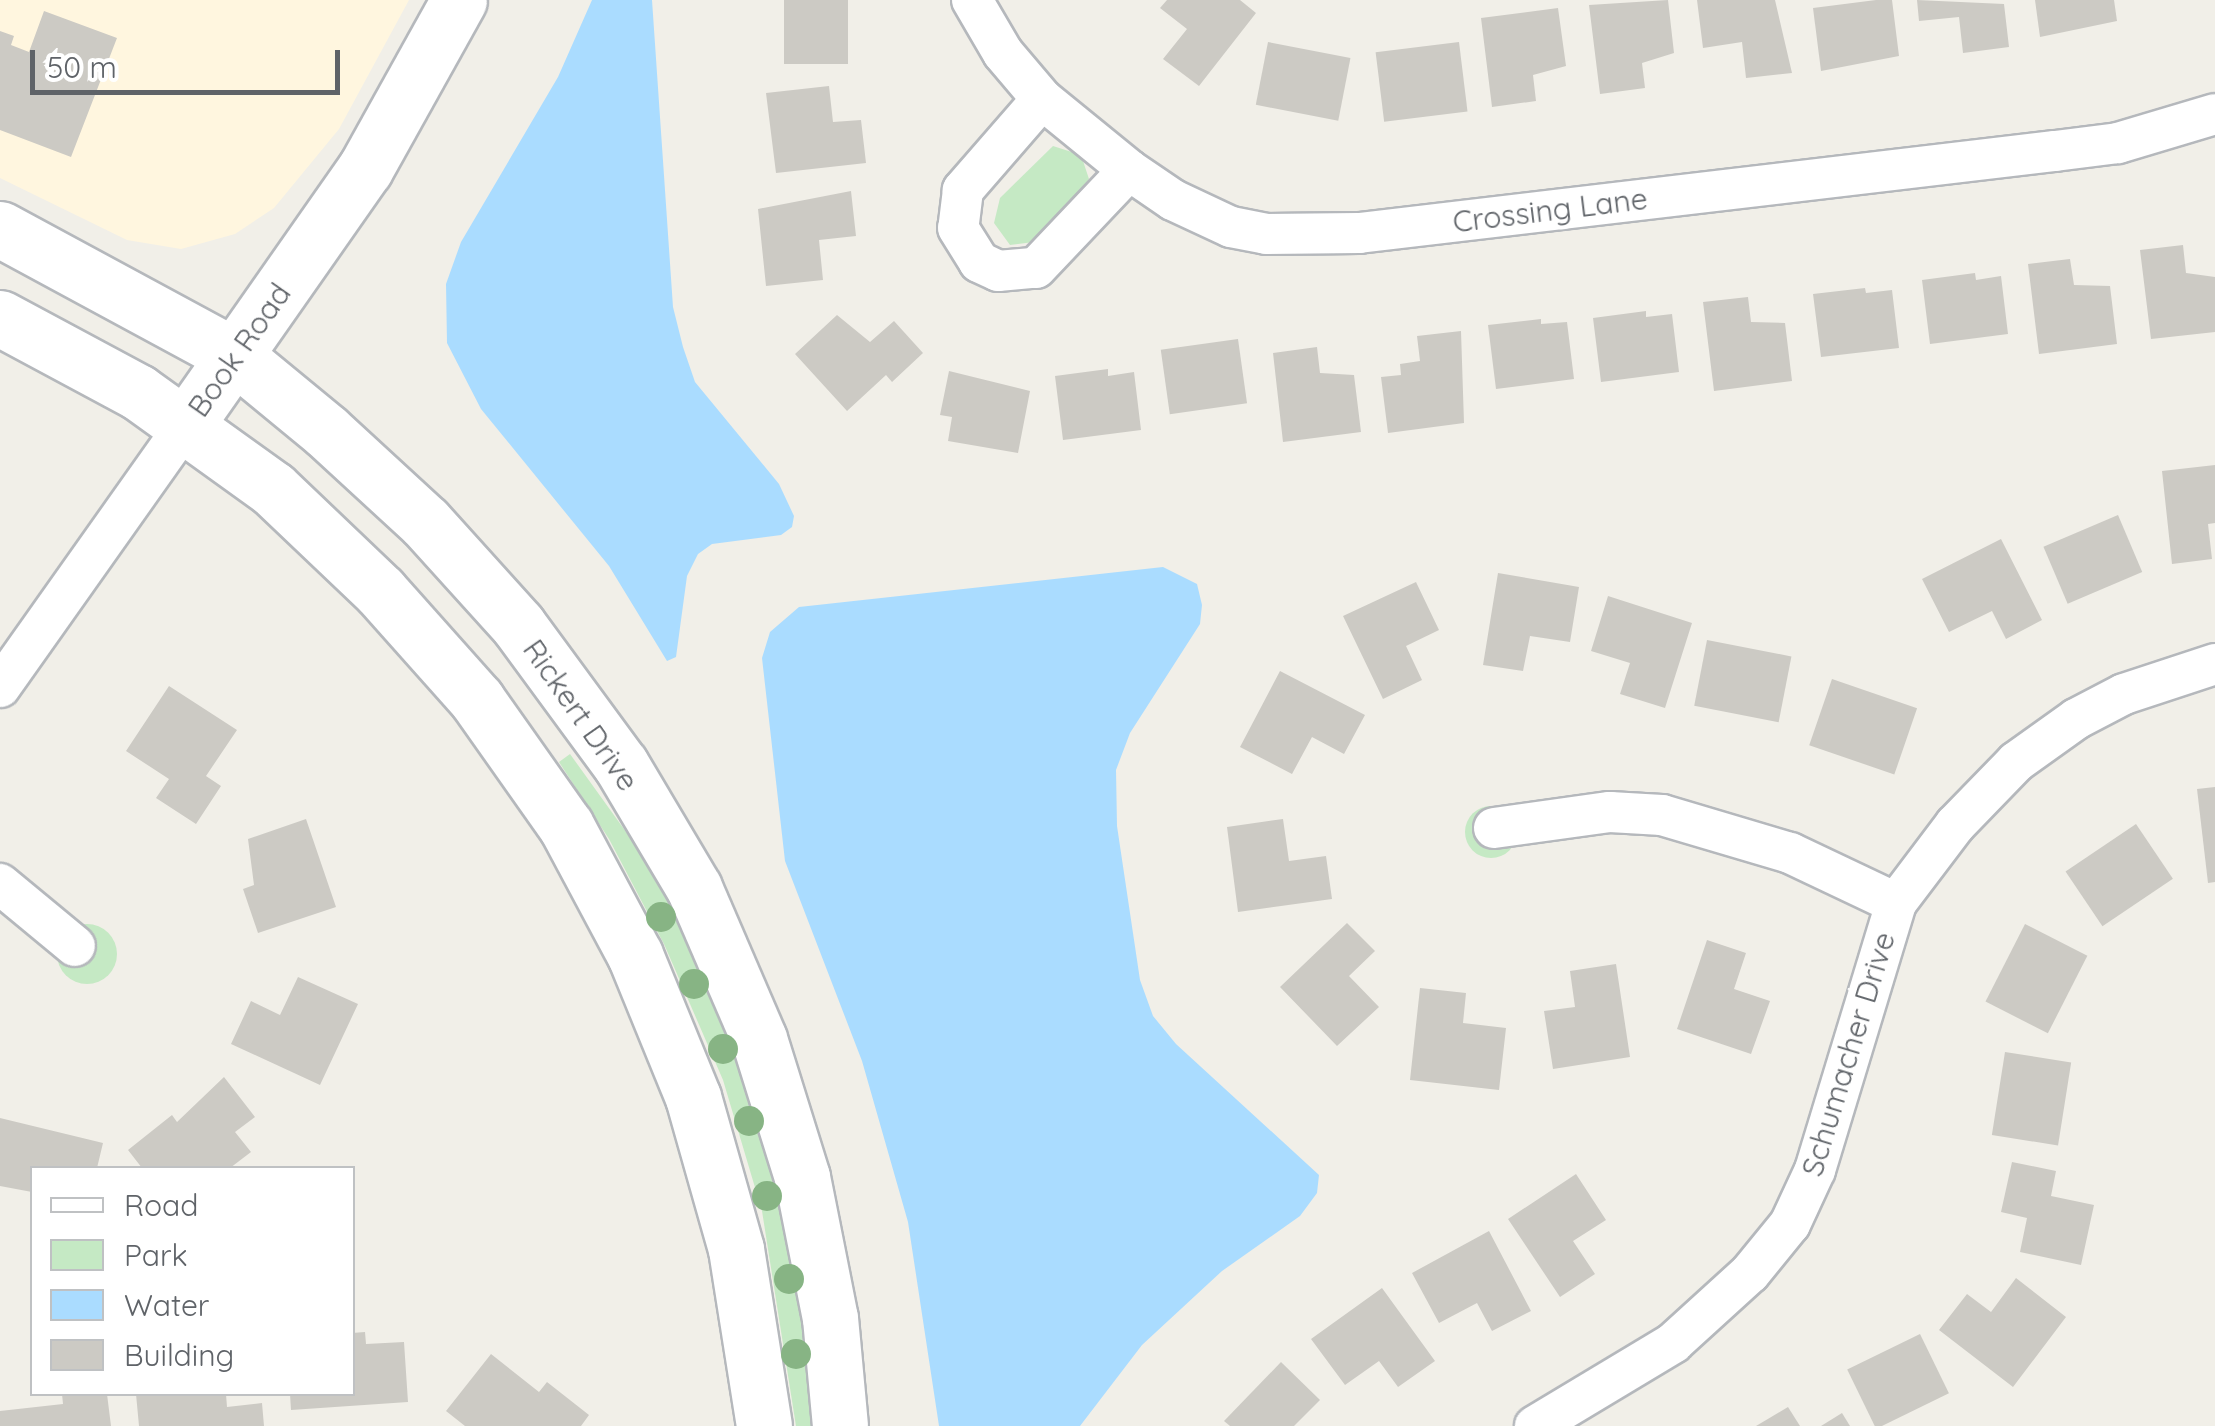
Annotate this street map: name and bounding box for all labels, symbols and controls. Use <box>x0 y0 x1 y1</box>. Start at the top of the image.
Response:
scale bar <box>35 30 345 92</box>
text: 50 m <box>47 48 117 86</box>
street label: Crossing Lane <box>1451 180 1649 240</box>
street label: Book Road <box>180 276 298 424</box>
street label: Rickert Drive <box>516 632 646 798</box>
street label: Schumacher Drive <box>1794 928 1902 1180</box>
legend <box>30 1166 355 1396</box>
text: Road <box>124 1186 198 1224</box>
text: Park <box>124 1236 188 1274</box>
text: Water <box>124 1286 209 1324</box>
text: Building <box>124 1336 234 1374</box>

